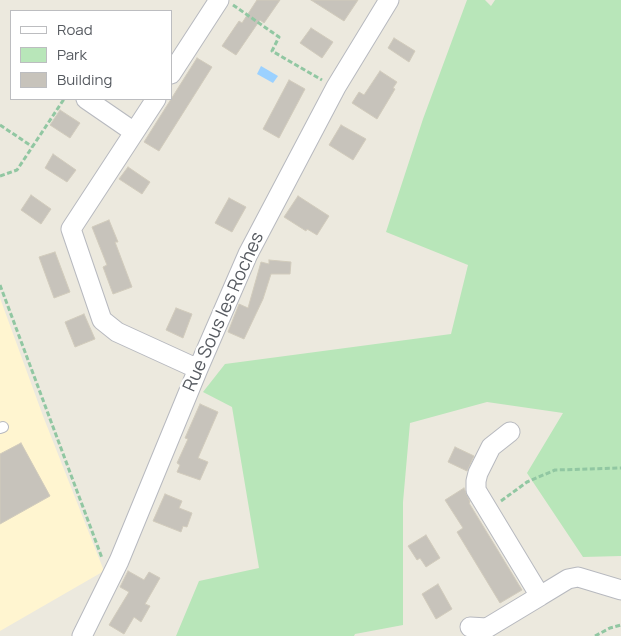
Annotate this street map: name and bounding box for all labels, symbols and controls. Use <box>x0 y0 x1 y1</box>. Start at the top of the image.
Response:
legend <box>10 10 172 100</box>
text: Road <box>57 19 93 40</box>
text: Park <box>57 44 87 65</box>
text: Building <box>57 69 112 90</box>
street label: Rue Sous les Roches <box>179 229 269 395</box>

